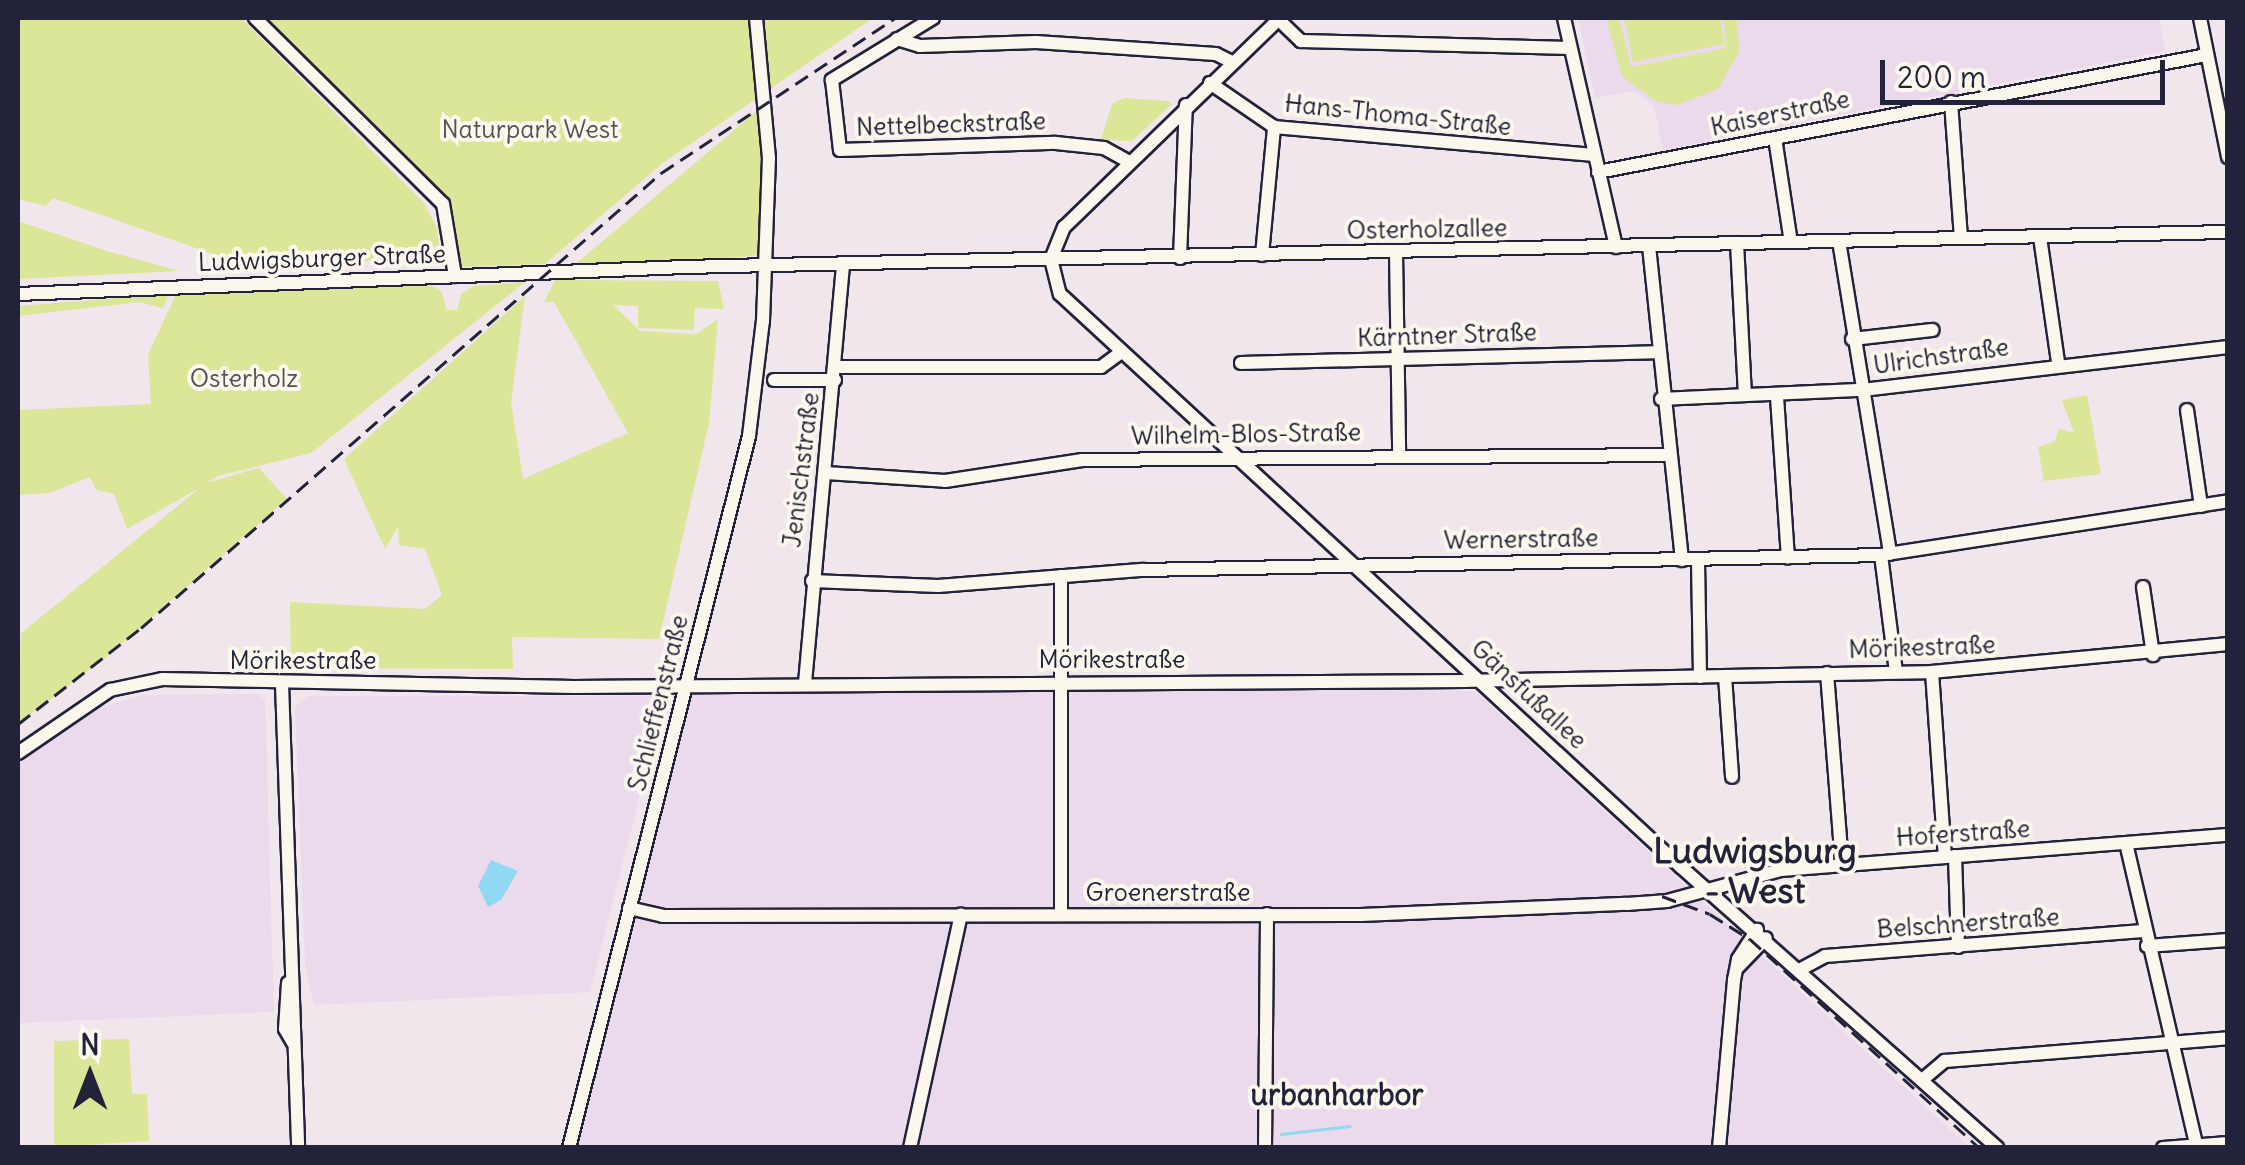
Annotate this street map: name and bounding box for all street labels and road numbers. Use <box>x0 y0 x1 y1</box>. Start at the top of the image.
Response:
street label: Kaiserstraße <box>1708 84 1852 142</box>
street label: Hans-Thoma-Straße <box>1283 88 1513 142</box>
street label: Nettelbeckstraße <box>856 106 1046 142</box>
street label: Osterholzallee <box>1346 213 1508 245</box>
street label: Ludwigsburger Straße <box>197 239 447 277</box>
street label: Kärntner Straße <box>1357 317 1537 353</box>
street label: Ulrichstraße <box>1871 332 2011 380</box>
street label: Jenischstraße <box>777 391 825 549</box>
street label: Wilhelm-Blos-Straße <box>1131 417 1361 451</box>
street label: Wernerstraße <box>1443 523 1599 555</box>
street label: Schlieffenstraße <box>622 612 694 794</box>
street label: Mörikestraße <box>1848 629 1996 665</box>
street label: Gänsfußallee <box>1465 633 1593 755</box>
street label: Mörikestraße <box>1038 644 1186 674</box>
street label: Mörikestraße <box>229 645 377 675</box>
street label: Hoferstraße <box>1895 813 2031 853</box>
street label: Groenerstraße <box>1086 877 1250 907</box>
street label: Belschnerstraße <box>1876 902 2060 944</box>

